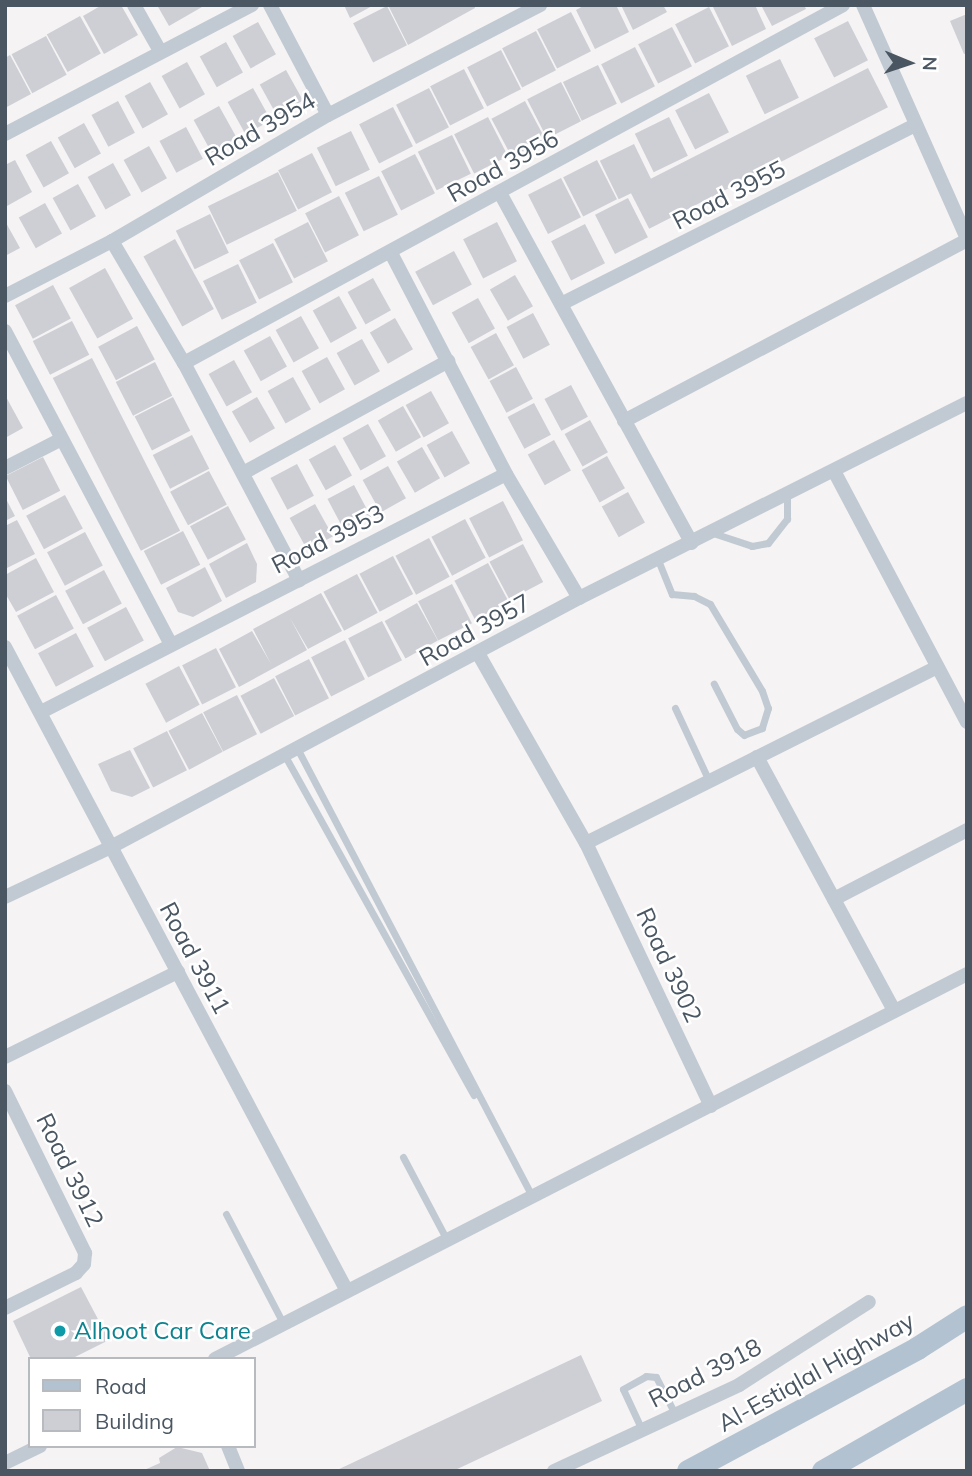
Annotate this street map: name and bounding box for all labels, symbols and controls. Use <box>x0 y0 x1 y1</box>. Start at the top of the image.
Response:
north arrow <box>874 28 944 98</box>
text: N <box>918 56 942 71</box>
street label: Road 3954 <box>200 86 320 172</box>
street label: Road 3956 <box>442 124 564 208</box>
street label: Road 3955 <box>668 154 790 236</box>
street label: Road 3953 <box>267 498 389 580</box>
street label: Road 3957 <box>414 588 536 672</box>
street label: Road 3911 <box>153 897 237 1019</box>
street label: Road 3902 <box>630 903 708 1027</box>
street label: Road 3912 <box>30 1109 110 1231</box>
street label: Al-Estiqlal Highway <box>713 1306 919 1438</box>
place label: Alhoot Car Care <box>74 1317 251 1345</box>
marker: Alhoot Car Care <box>52 1323 68 1339</box>
street label: Road 3918 <box>644 1332 766 1414</box>
legend <box>28 1357 256 1448</box>
text: Road <box>95 1373 146 1399</box>
text: Building <box>95 1408 174 1434</box>

